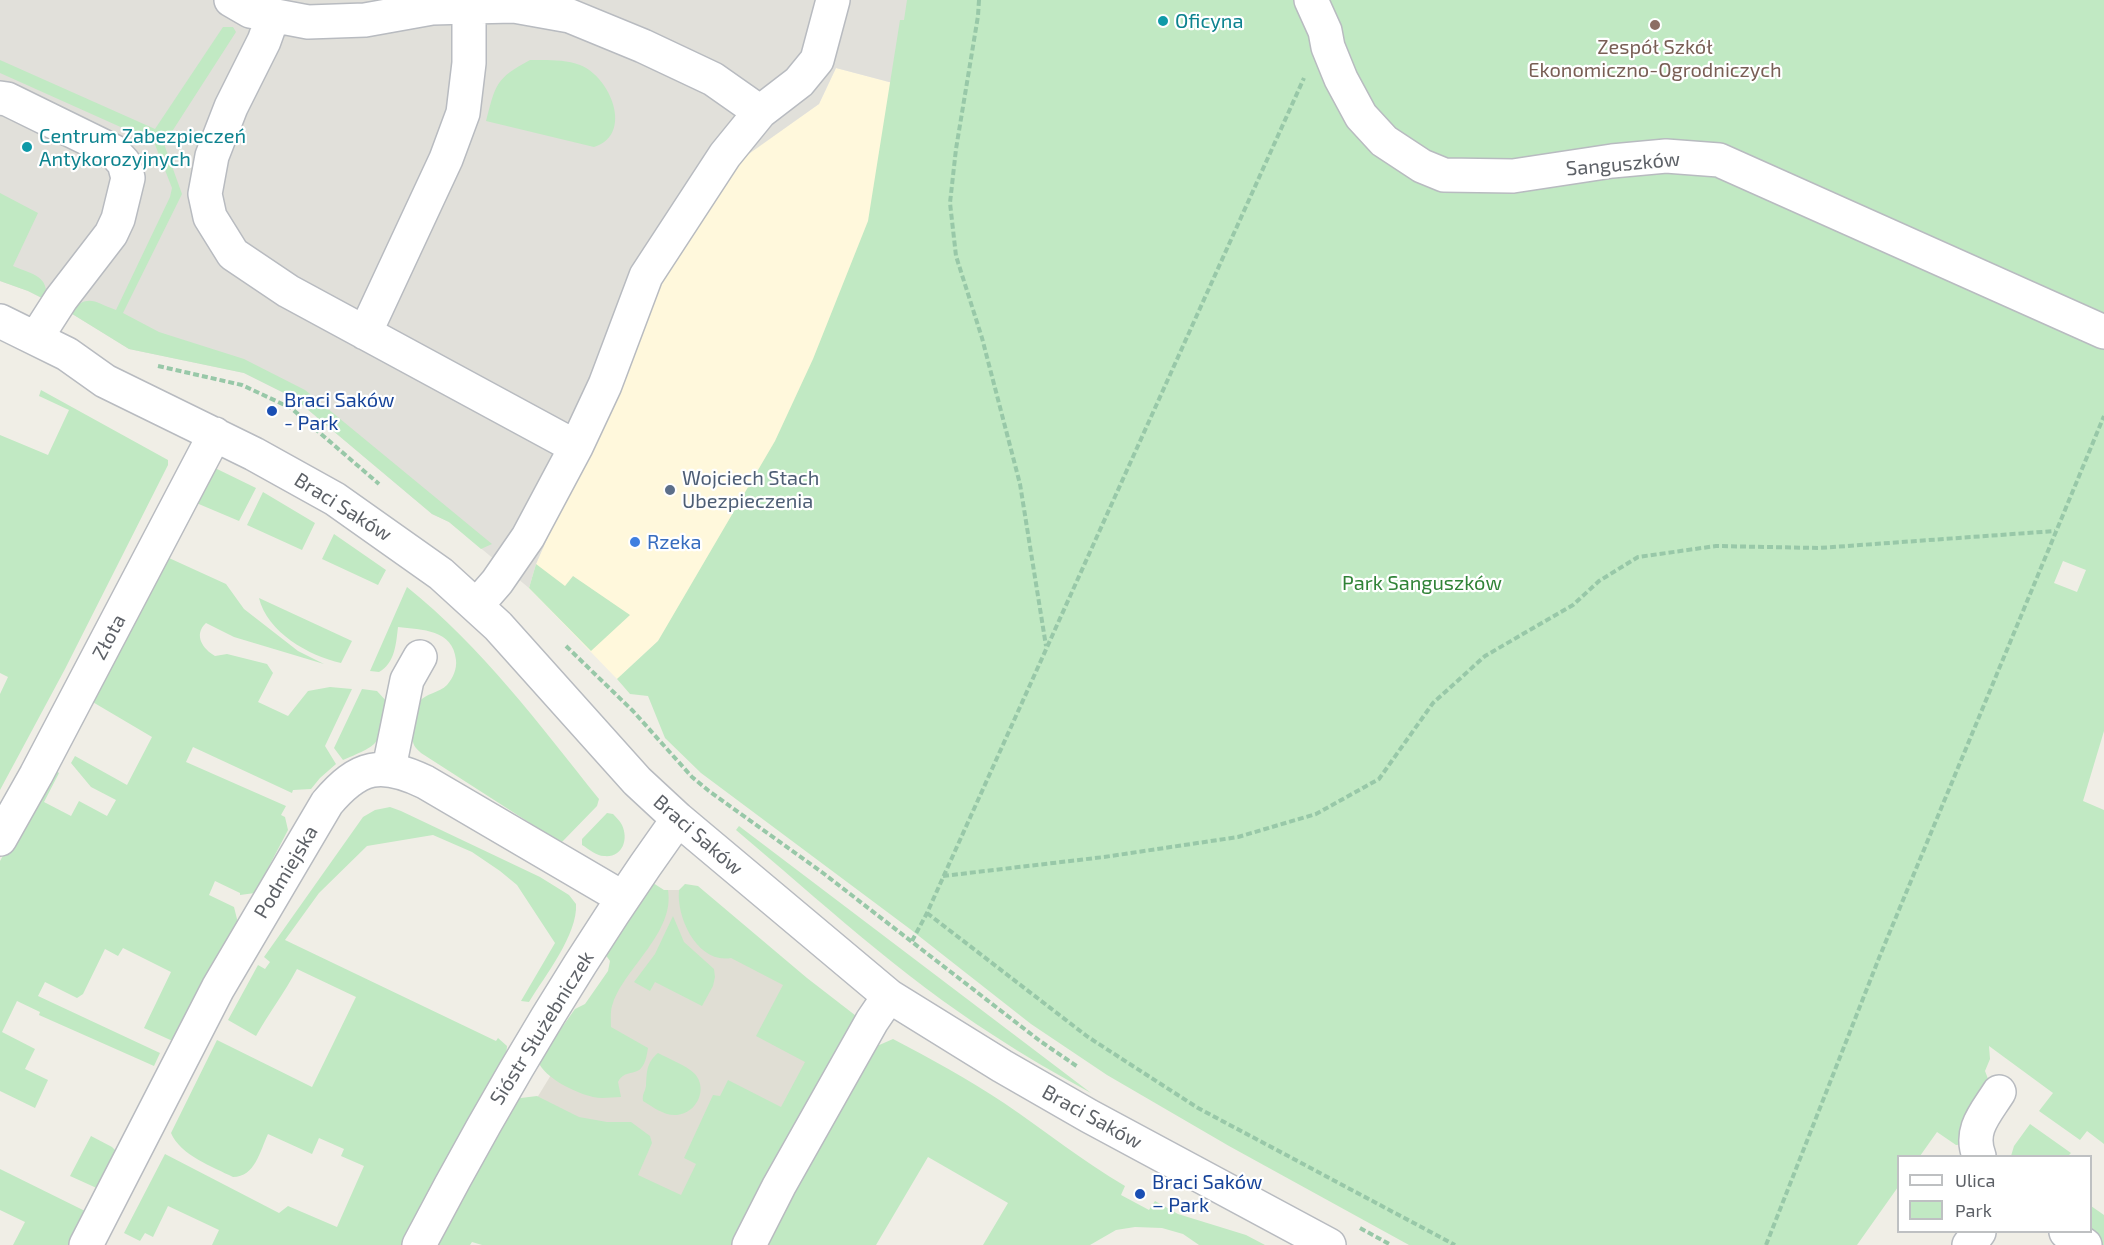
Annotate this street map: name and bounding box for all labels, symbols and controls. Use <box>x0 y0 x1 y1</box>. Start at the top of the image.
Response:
place label: Oficyna <box>1175 9 1243 33</box>
marker: Oficyna <box>1156 14 1170 28</box>
marker: Zespół Szkół Ekonomiczno-Ogrodniczych <box>1648 18 1662 32</box>
place label: Zespół Szkół Ekonomiczno-Ogrodniczych <box>1528 35 1782 82</box>
place label: Centrum Zabezpieczeń Antykorozyjnych <box>39 124 246 171</box>
marker: Centrum Zabezpieczeń Antykorozyjnych <box>20 140 34 154</box>
street label: Sanguszków <box>1565 147 1681 181</box>
place label: Braci Saków - Park <box>284 388 394 435</box>
marker: Braci Saków - Park <box>265 404 279 418</box>
place label: Wojciech Stach Ubezpieczenia <box>682 466 819 513</box>
street label: Braci Saków <box>290 468 396 546</box>
marker: Wojciech Stach Ubezpieczenia <box>663 483 677 497</box>
place label: Rzeka <box>647 530 701 554</box>
marker: Rzeka <box>628 535 642 549</box>
park label: Park Sanguszków <box>1342 571 1502 595</box>
street label: Złota <box>87 610 131 664</box>
street label: Braci Saków <box>648 790 748 880</box>
street label: Podmiejska <box>249 821 323 923</box>
street label: Sióstr Służebniczek <box>485 947 599 1109</box>
street label: Braci Saków <box>1038 1080 1146 1154</box>
legend <box>1897 1155 2092 1233</box>
text: Ulica <box>1955 1169 1995 1191</box>
place label: Braci Saków – Park <box>1152 1170 1262 1217</box>
marker: Braci Saków – Park <box>1133 1187 1147 1201</box>
text: Park <box>1955 1199 1992 1221</box>

